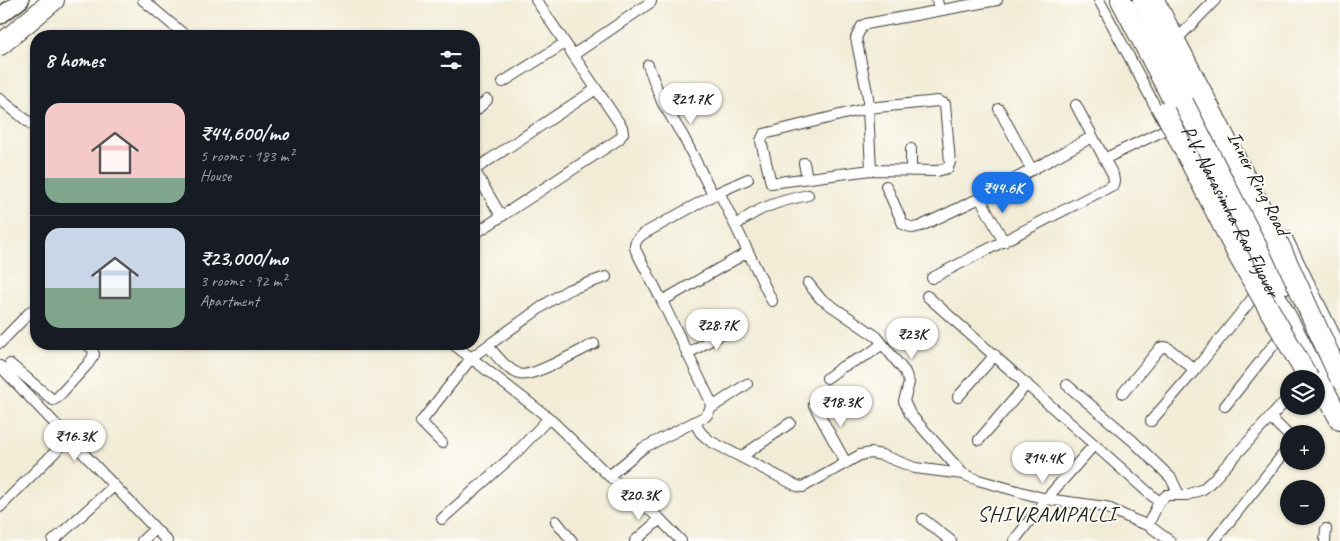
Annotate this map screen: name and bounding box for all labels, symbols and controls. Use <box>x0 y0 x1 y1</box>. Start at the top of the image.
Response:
icon: filters <box>437 46 465 74</box>
text: 8 homes <box>45 47 104 73</box>
pin: ₹21.7K <box>650 82 732 125</box>
text: ₹21.7K <box>671 89 711 109</box>
text: ₹44,600/mo <box>200 120 288 146</box>
street label: P.V. Narasimha Rao Flyover <box>1176 121 1286 303</box>
icon: home <box>85 123 145 183</box>
street label: Inner Ring Road <box>1222 127 1297 242</box>
text: 5 rooms · 183 m² <box>200 146 294 166</box>
text: House <box>200 166 231 186</box>
pin: ₹44.6K <box>962 172 1044 214</box>
text: ₹44.6K <box>983 178 1023 198</box>
text: ₹23,000/mo <box>200 245 288 271</box>
icon: home <box>85 248 145 308</box>
text: 3 rooms · 92 m² <box>200 271 286 291</box>
text: Apartment <box>200 291 259 311</box>
pin: ₹28.7K <box>676 308 758 351</box>
text: ₹28.7K <box>697 315 737 335</box>
pin: ₹23K <box>882 318 942 360</box>
text: ₹23K <box>897 324 927 344</box>
map controls <box>1280 370 1325 525</box>
button: layers <box>1280 370 1325 415</box>
pin: ₹18.3K <box>800 386 882 428</box>
text: ₹18.3K <box>821 392 861 412</box>
pin: ₹16.3K <box>34 420 116 462</box>
button: + <box>1280 425 1325 470</box>
text: ₹16.3K <box>55 426 95 446</box>
pin: ₹14.4K <box>1002 442 1084 484</box>
text: ₹14.4K <box>1023 448 1063 468</box>
pin: ₹20.3K <box>598 478 680 521</box>
button: − <box>1280 480 1325 525</box>
text: ₹20.3K <box>619 485 659 505</box>
district label: SHIVRAMPALLI <box>977 500 1121 528</box>

